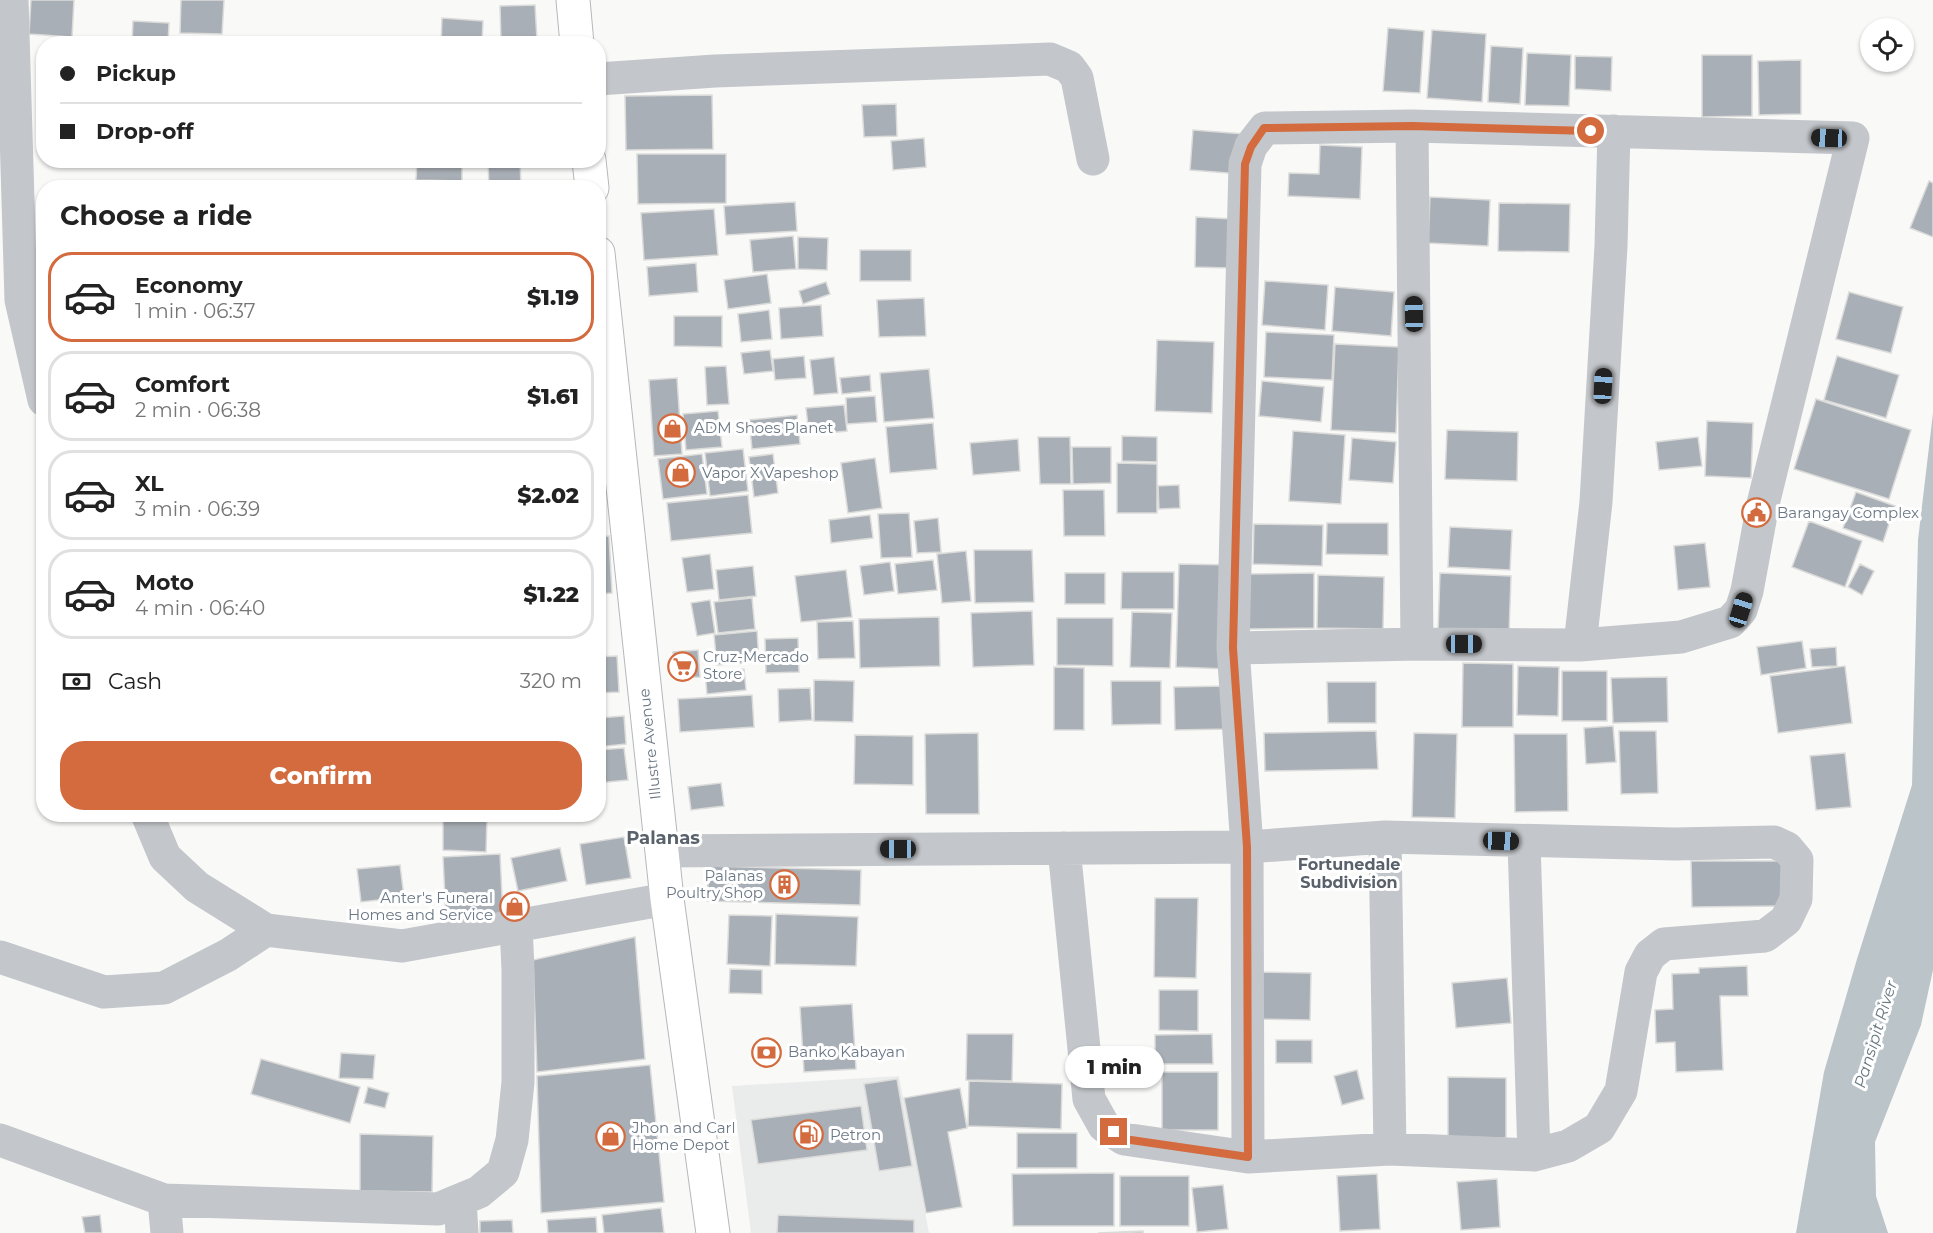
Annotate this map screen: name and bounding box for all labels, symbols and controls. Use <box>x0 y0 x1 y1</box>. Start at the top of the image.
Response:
map controls <box>1860 18 1914 72</box>
button: locate <box>1860 18 1914 72</box>
text: Pickup <box>96 60 176 87</box>
route start <box>1577 117 1604 144</box>
text: Drop-off <box>96 118 194 145</box>
car <box>1811 128 1847 148</box>
text: Choose a ride <box>60 199 252 232</box>
icon: car <box>63 270 117 324</box>
text: Economy <box>135 272 243 299</box>
text: $1.19 <box>527 284 579 311</box>
car <box>1405 296 1423 332</box>
text: 1 min · 06:37 <box>135 299 256 323</box>
car <box>1593 368 1613 404</box>
icon: car <box>63 369 117 423</box>
text: Comfort <box>135 371 230 398</box>
text: $1.61 <box>527 383 579 410</box>
text: 2 min · 06:38 <box>135 398 261 422</box>
shop icon: ADM Shoes Planet <box>657 412 689 444</box>
place label: ADM Shoes Planet <box>694 418 833 437</box>
shop icon: Vapor X Vapeshop <box>665 457 697 489</box>
place label: Vapor X Vapeshop <box>702 463 839 482</box>
icon: car <box>63 468 117 522</box>
text: XL <box>135 470 164 497</box>
text: $2.02 <box>517 482 579 509</box>
text: 3 min · 06:39 <box>135 497 260 521</box>
public building icon: Barangay Complex <box>1740 497 1772 529</box>
place label: Barangay Complex <box>1777 503 1919 522</box>
icon: car <box>63 567 117 621</box>
text: Moto <box>135 569 194 596</box>
text: $1.22 <box>523 581 579 608</box>
car <box>1727 590 1755 630</box>
text: 4 min · 06:40 <box>135 596 265 620</box>
car <box>1446 635 1482 653</box>
place label: Cruz-Mercado Store <box>703 647 809 683</box>
supermarket icon: Cruz-Mercado Store <box>666 650 698 682</box>
icon: cash <box>60 665 93 698</box>
text: Cash <box>108 668 162 695</box>
text: 320 m <box>520 669 582 693</box>
street label: Illustre Avenue <box>634 688 665 800</box>
button: Confirm <box>60 741 582 810</box>
district label: Palanas <box>626 827 700 849</box>
car <box>1483 831 1519 851</box>
car <box>880 840 916 858</box>
district label: Fortunedale Subdivision <box>1298 855 1400 892</box>
place label: Palanas Poultry Shop <box>666 866 763 902</box>
building icon: Palanas Poultry Shop <box>768 869 800 901</box>
place label: Anter's Funeral Homes and Service <box>348 888 493 924</box>
shop icon: Anter's Funeral Homes and Service <box>498 891 530 923</box>
water label: Pansipit River <box>1850 978 1901 1090</box>
bank icon: Banko Kabayan <box>751 1036 783 1068</box>
place label: Banko Kabayan <box>788 1042 905 1061</box>
callout: 1 min <box>1064 1045 1164 1087</box>
text: 1 min <box>1087 1055 1142 1079</box>
place label: Jhon and Carl Home Depot <box>631 1118 736 1154</box>
route end <box>1100 1118 1127 1145</box>
fuel station icon: Petron <box>793 1119 825 1151</box>
shop icon: Jhon and Carl Home Depot <box>595 1121 627 1153</box>
place label: Petron <box>830 1125 881 1144</box>

